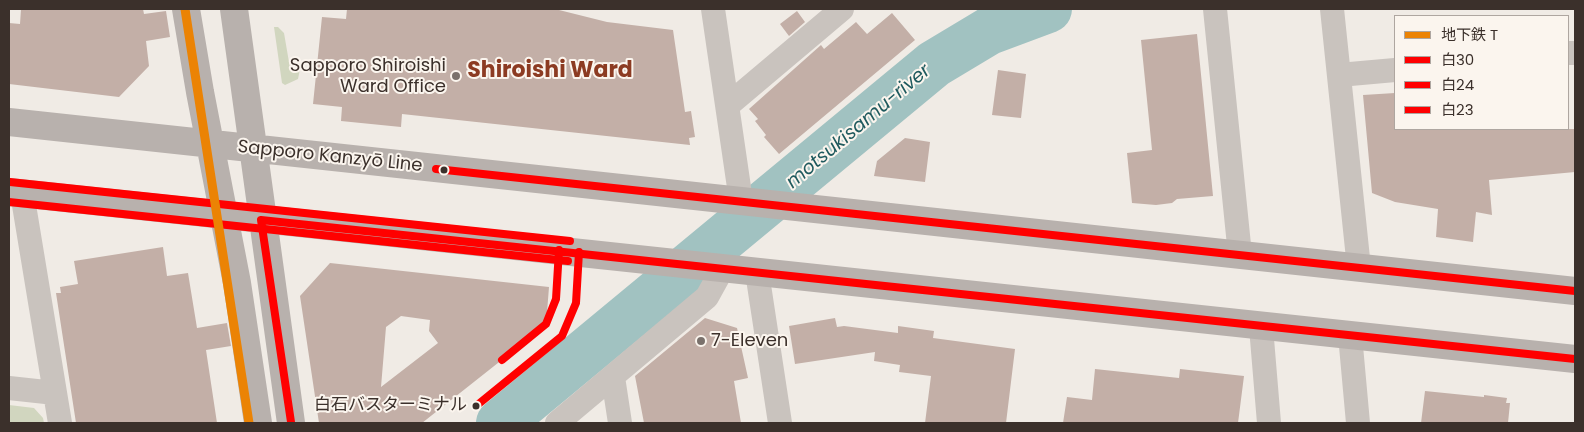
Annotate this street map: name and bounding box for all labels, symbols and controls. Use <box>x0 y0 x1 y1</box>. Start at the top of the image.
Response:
legend <box>1394 15 1569 130</box>
text: 地下鉄 T <box>1441 24 1498 45</box>
text: 白30 <box>1441 49 1474 70</box>
place label: Sapporo Shiroishi Ward Office <box>290 55 446 98</box>
district label: Shiroishi Ward <box>467 58 633 84</box>
water label: motsukisamu-river <box>782 60 936 194</box>
marker: Sapporo Shiroishi Ward Office <box>450 70 462 82</box>
text: 白24 <box>1441 74 1474 95</box>
text: 白23 <box>1441 99 1473 120</box>
street label: Sapporo Kanzyō Line <box>237 137 423 177</box>
unlabelled marker <box>439 165 449 175</box>
place label: 7-Eleven <box>711 330 788 352</box>
marker: 7-Eleven <box>695 335 707 347</box>
place label: 白石バスターミナル <box>314 396 467 416</box>
marker: 白石バスターミナル <box>471 401 481 411</box>

